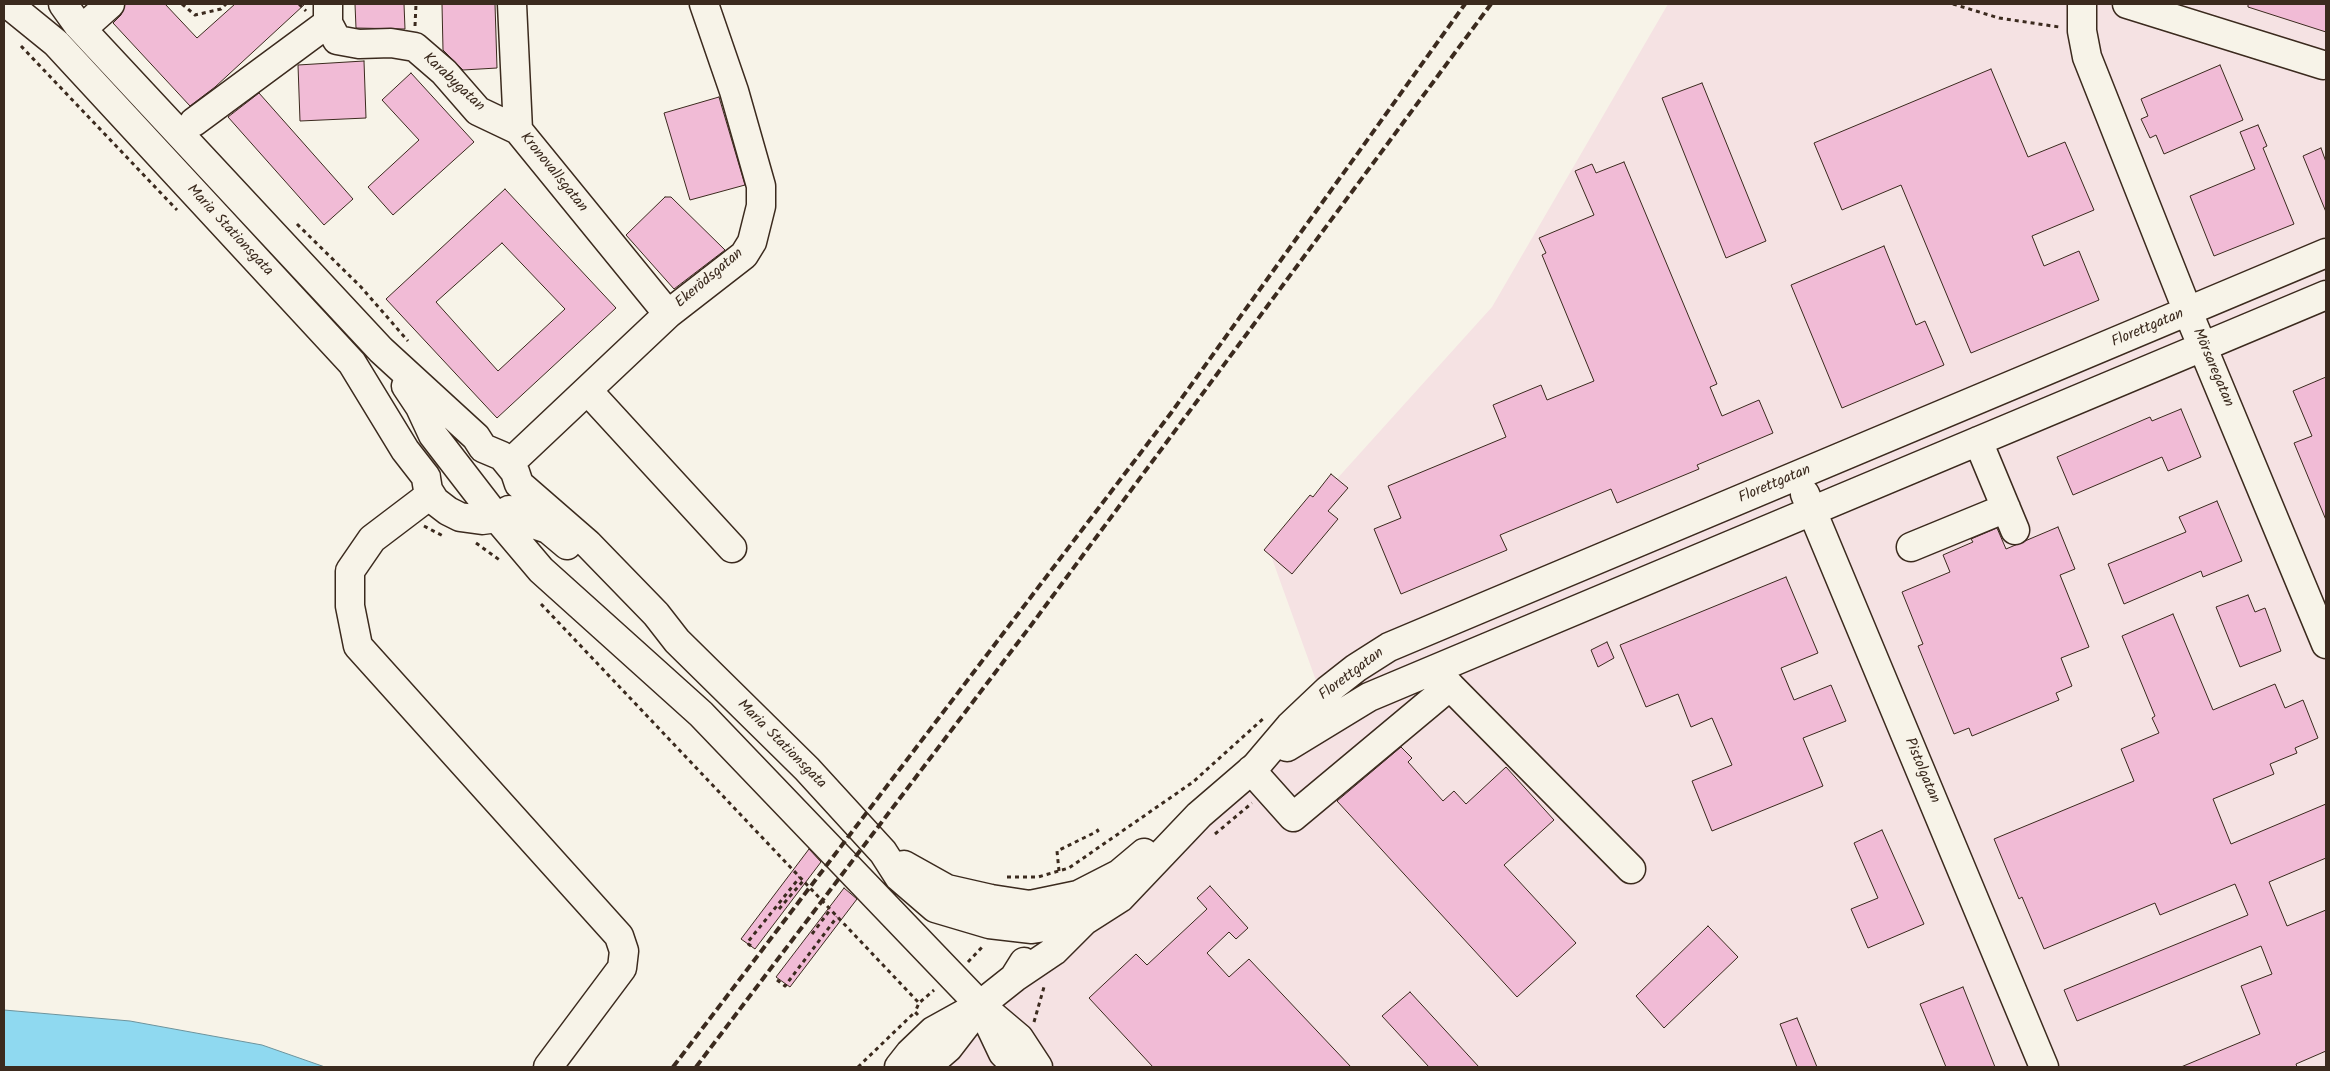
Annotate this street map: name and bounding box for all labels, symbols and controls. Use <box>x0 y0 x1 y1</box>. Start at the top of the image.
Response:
street label: Karabygatan <box>418 50 488 116</box>
street label: Kronovallsgatan <box>515 129 591 217</box>
street label: Maria Stationsgata <box>182 181 276 281</box>
street label: Ekerödsgatan <box>672 245 748 313</box>
street label: Florettgatan <box>2109 306 2187 352</box>
street label: Mörsaregatan <box>2187 326 2237 410</box>
street label: Florettgatan <box>1736 462 1814 508</box>
street label: Florettgatan <box>1316 645 1388 705</box>
street label: Maria Stationsgata <box>733 697 829 793</box>
street label: Pistolgatan <box>1899 736 1943 806</box>

